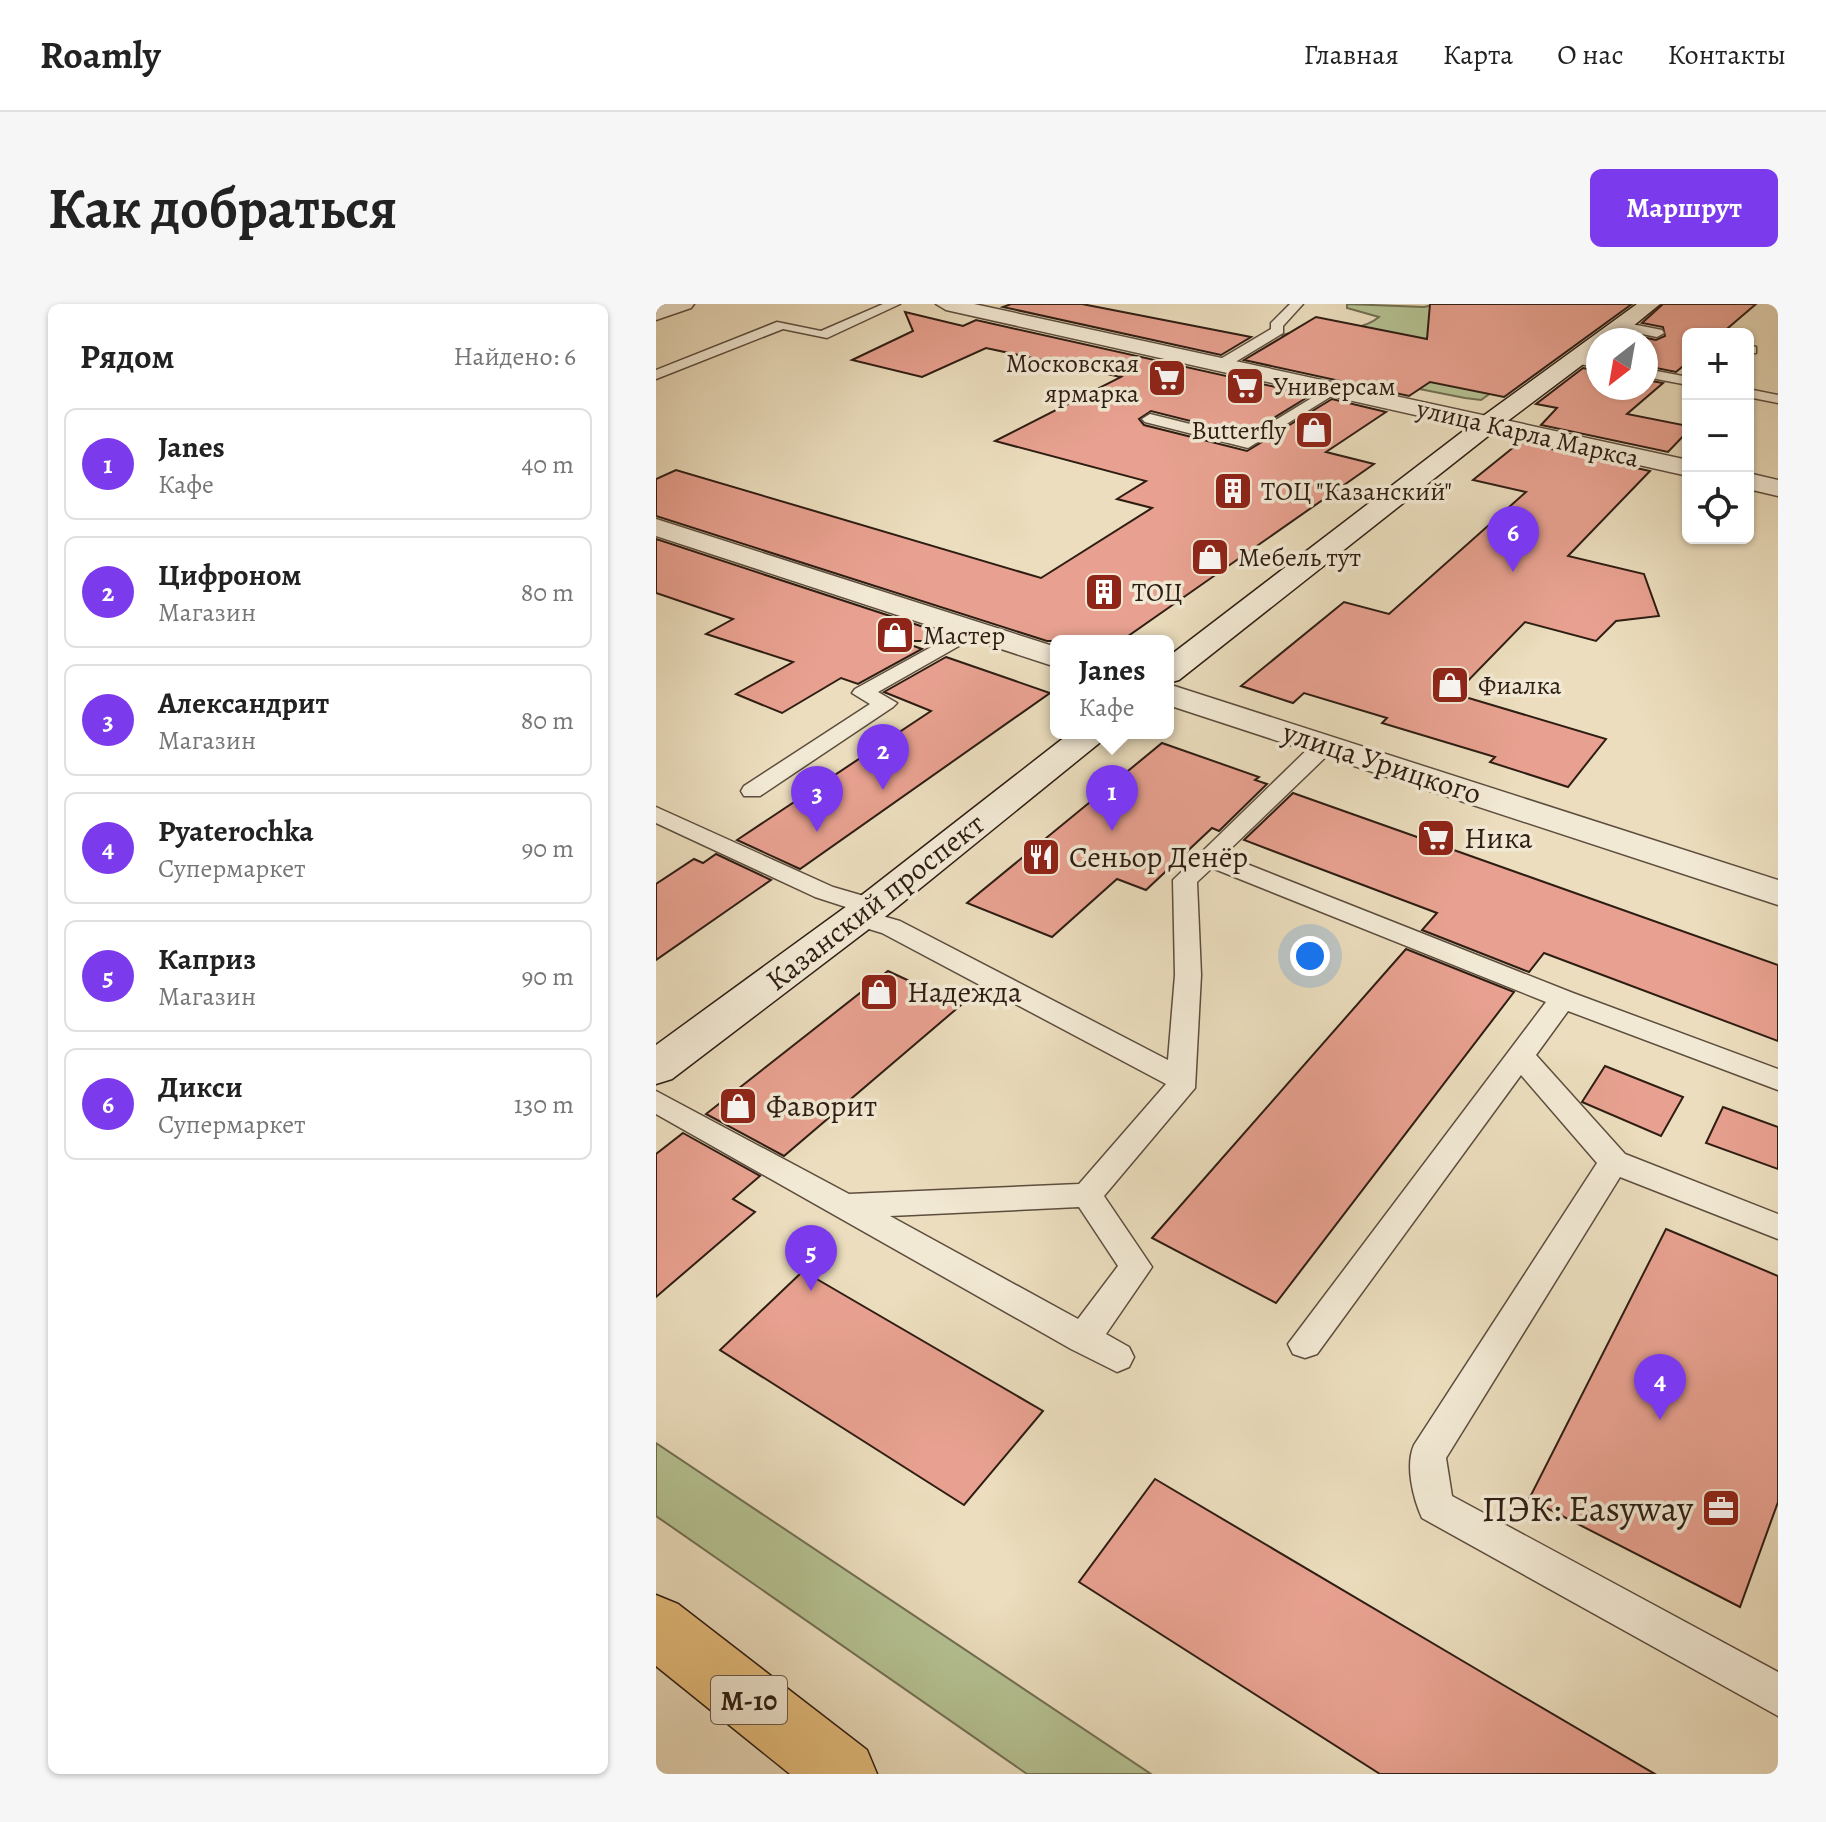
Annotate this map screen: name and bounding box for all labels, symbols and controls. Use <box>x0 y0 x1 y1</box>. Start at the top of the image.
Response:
text: Roamly <box>40 29 161 81</box>
text: Главная <box>1303 36 1399 74</box>
text: Карта <box>1443 36 1513 74</box>
text: О нас <box>1557 36 1624 74</box>
text: Контакты <box>1668 36 1786 74</box>
button: Маршрут <box>1590 169 1778 247</box>
text: Как добраться <box>48 170 397 246</box>
north arrow <box>1586 328 1658 400</box>
map controls <box>1682 328 1754 544</box>
button: + <box>1682 328 1754 400</box>
text: Рядом <box>80 333 174 380</box>
text: Найдено: 6 <box>453 339 576 374</box>
place label: Московская ярмарка <box>1006 346 1139 411</box>
supermarket icon: Московская ярмарка <box>1146 357 1188 399</box>
supermarket icon: Универсам <box>1224 365 1266 407</box>
place label: Универсам <box>1273 369 1396 404</box>
street label: улица Карла Маркса <box>1412 391 1642 476</box>
button: − <box>1682 400 1754 472</box>
shop icon: Butterfly <box>1293 409 1335 451</box>
place label: Butterfly <box>1191 413 1286 448</box>
text: Janes <box>158 427 225 467</box>
text: 1 <box>103 447 113 482</box>
text: 40 m <box>522 447 574 482</box>
text: Кафе <box>158 467 214 502</box>
building icon: ТОЦ "Казанский" <box>1212 470 1254 512</box>
button: locate <box>1682 472 1754 544</box>
place label: ТОЦ "Казанский" <box>1261 474 1452 509</box>
pin: 6 <box>1487 506 1539 572</box>
shop icon: Мебель тут <box>1189 536 1231 578</box>
place label: Мебель тут <box>1238 540 1362 575</box>
text: Цифроном <box>158 555 302 595</box>
building icon: ТОЦ <box>1083 571 1125 613</box>
text: 2 <box>102 575 114 610</box>
text: 80 m <box>521 575 574 610</box>
place label: ТОЦ <box>1132 575 1182 610</box>
text: Магазин <box>158 595 256 630</box>
shop icon: Мастер <box>874 614 916 656</box>
place label: Мастер <box>923 618 1005 653</box>
popup <box>1050 635 1174 739</box>
text: Janes <box>1079 650 1145 690</box>
shop icon: Фиалка <box>1429 664 1471 706</box>
place label: Фиалка <box>1478 668 1561 703</box>
text: Александрит <box>158 683 329 723</box>
text: Кафе <box>1079 690 1135 725</box>
text: 3 <box>102 703 114 738</box>
text: 80 m <box>521 703 574 738</box>
street label: улица Урицкого <box>1277 712 1486 814</box>
text: Магазин <box>158 723 256 758</box>
pin: 2 <box>857 724 909 790</box>
pin: 1 <box>1086 765 1138 831</box>
pin: 3 <box>791 766 843 832</box>
street label: Казанский проспект <box>757 804 993 1000</box>
text: Pyaterochka <box>158 811 314 851</box>
supermarket icon: Ника <box>1415 817 1457 859</box>
place label: Ника <box>1464 818 1533 858</box>
text: 4 <box>102 831 114 866</box>
text: 90 m <box>522 831 574 866</box>
restaurant icon: Сеньор Денёр <box>1020 836 1062 878</box>
place label: Сеньор Денёр <box>1069 837 1248 877</box>
text: Супермаркет <box>158 851 306 886</box>
your location <box>1290 936 1330 976</box>
text: Каприз <box>158 939 256 979</box>
text: 5 <box>102 959 114 994</box>
text: 90 m <box>522 959 574 994</box>
shop icon: Надежда <box>858 971 900 1013</box>
place label: Надежда <box>907 972 1022 1012</box>
text: Магазин <box>158 979 256 1014</box>
text: Дикси <box>158 1067 243 1107</box>
shop icon: Фаворит <box>717 1085 759 1127</box>
place label: Фаворит <box>766 1086 877 1126</box>
text: 6 <box>102 1087 114 1122</box>
text: 130 m <box>514 1087 574 1122</box>
text: Супермаркет <box>158 1107 306 1142</box>
pin: 5 <box>785 1225 837 1291</box>
pin: 4 <box>1634 1354 1686 1420</box>
place label: ПЭК: Easyway <box>1482 1484 1694 1533</box>
office icon: ПЭК: Easyway <box>1700 1487 1742 1529</box>
road number: М-10 <box>711 1676 787 1724</box>

